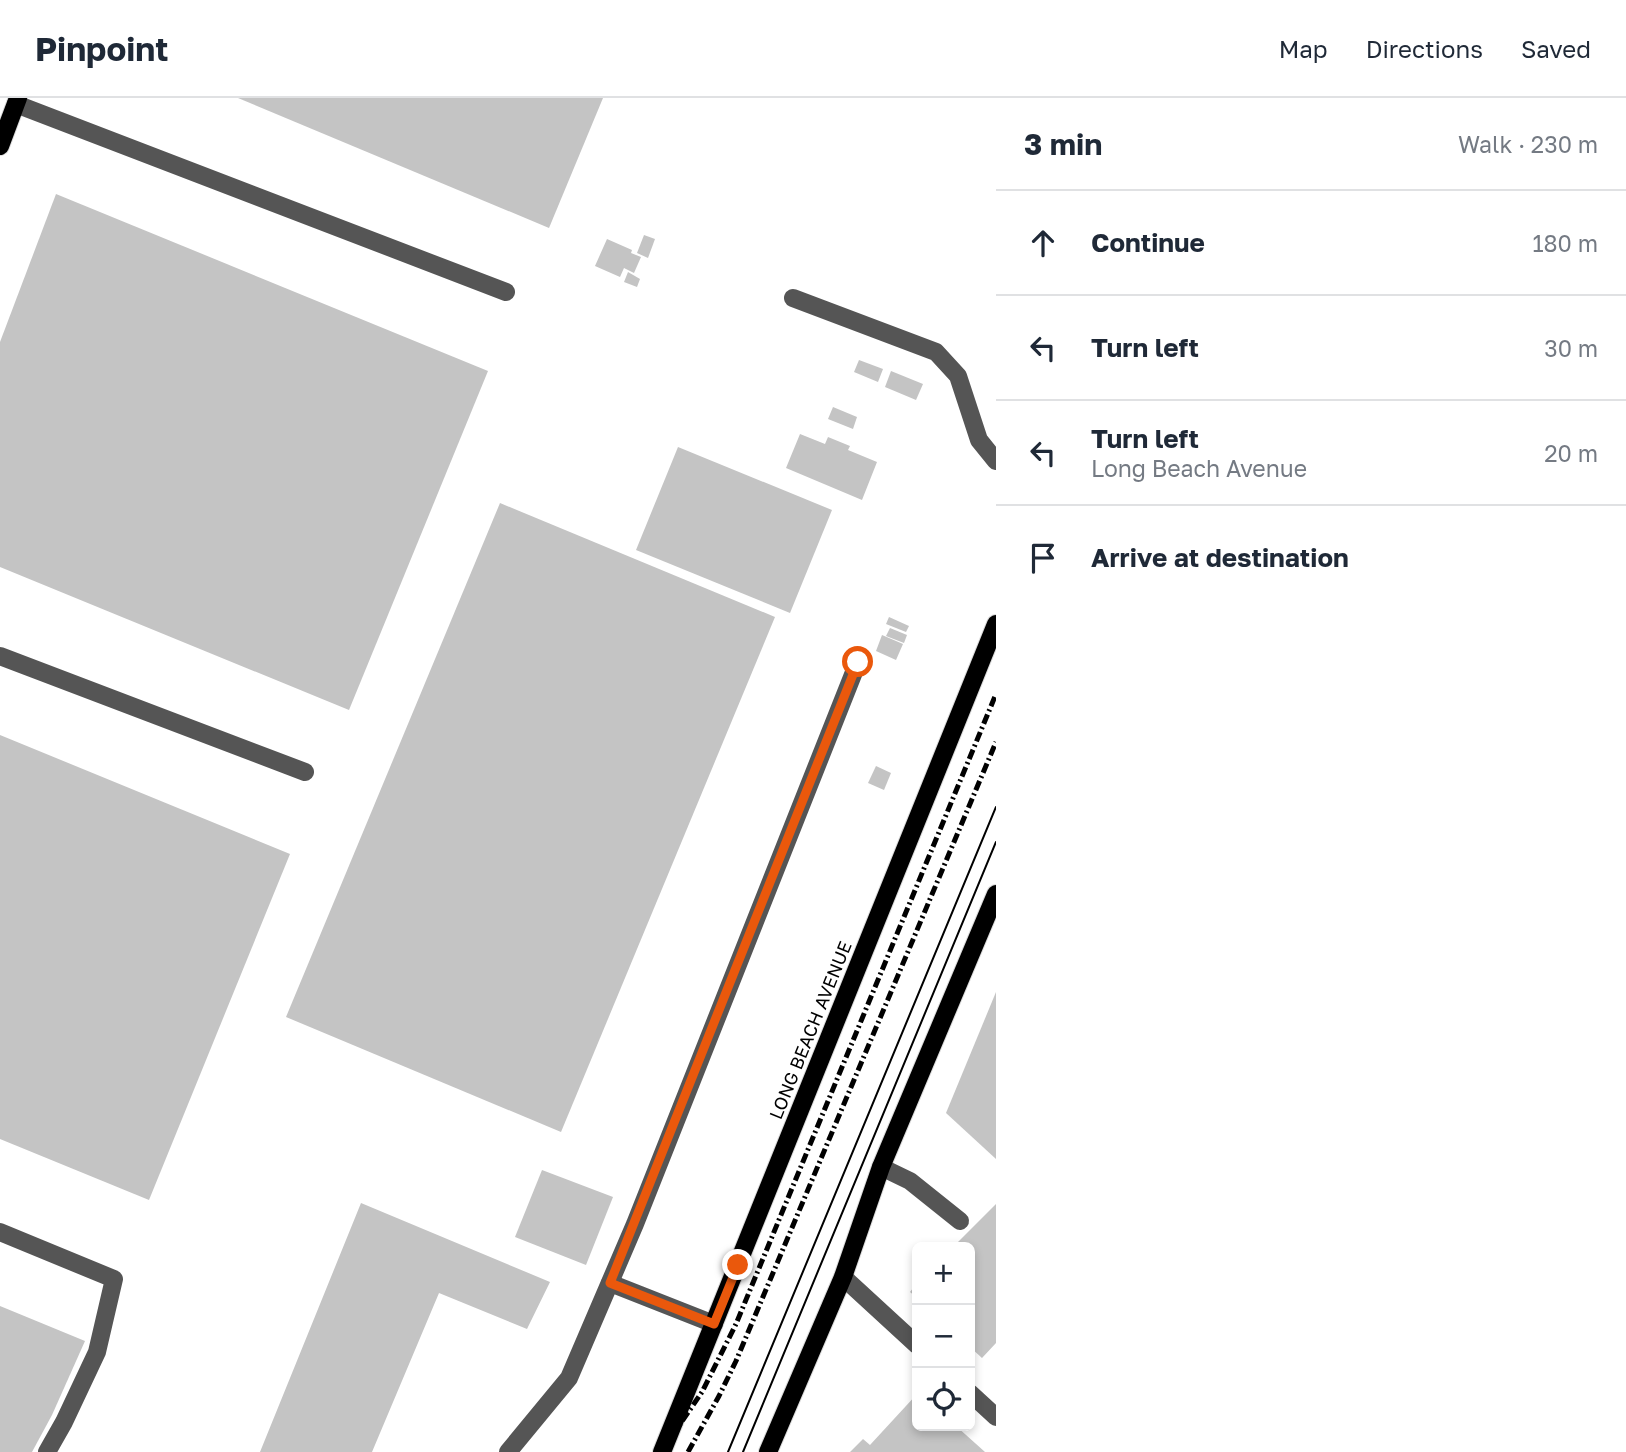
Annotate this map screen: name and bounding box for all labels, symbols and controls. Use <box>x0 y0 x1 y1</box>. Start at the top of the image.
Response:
text: Pinpoint <box>35 29 168 68</box>
text: Map <box>1279 34 1328 63</box>
text: Directions <box>1366 34 1483 63</box>
text: Saved <box>1521 34 1591 63</box>
text: 3 min <box>1024 126 1102 162</box>
text: Walk · 230 m <box>1458 130 1598 158</box>
icon: ahead <box>1024 224 1062 262</box>
text: Continue <box>1091 227 1205 258</box>
text: 180 m <box>1532 229 1598 257</box>
icon: left <box>1024 329 1062 367</box>
text: Turn left <box>1091 332 1199 363</box>
text: 30 m <box>1544 334 1598 362</box>
text: Turn left <box>1091 423 1199 454</box>
icon: left <box>1024 434 1062 472</box>
text: 20 m <box>1544 439 1598 467</box>
text: Long Beach Avenue <box>1091 454 1307 482</box>
icon: arrive <box>1024 539 1062 577</box>
text: Arrive at destination <box>1091 542 1349 573</box>
route start <box>842 646 873 677</box>
street label: LONG BEACH AVENUE <box>764 938 856 1122</box>
map controls <box>912 1242 975 1431</box>
button: + <box>912 1242 975 1305</box>
route end <box>722 1249 753 1280</box>
button: − <box>912 1305 975 1368</box>
button: locate <box>912 1368 975 1431</box>

